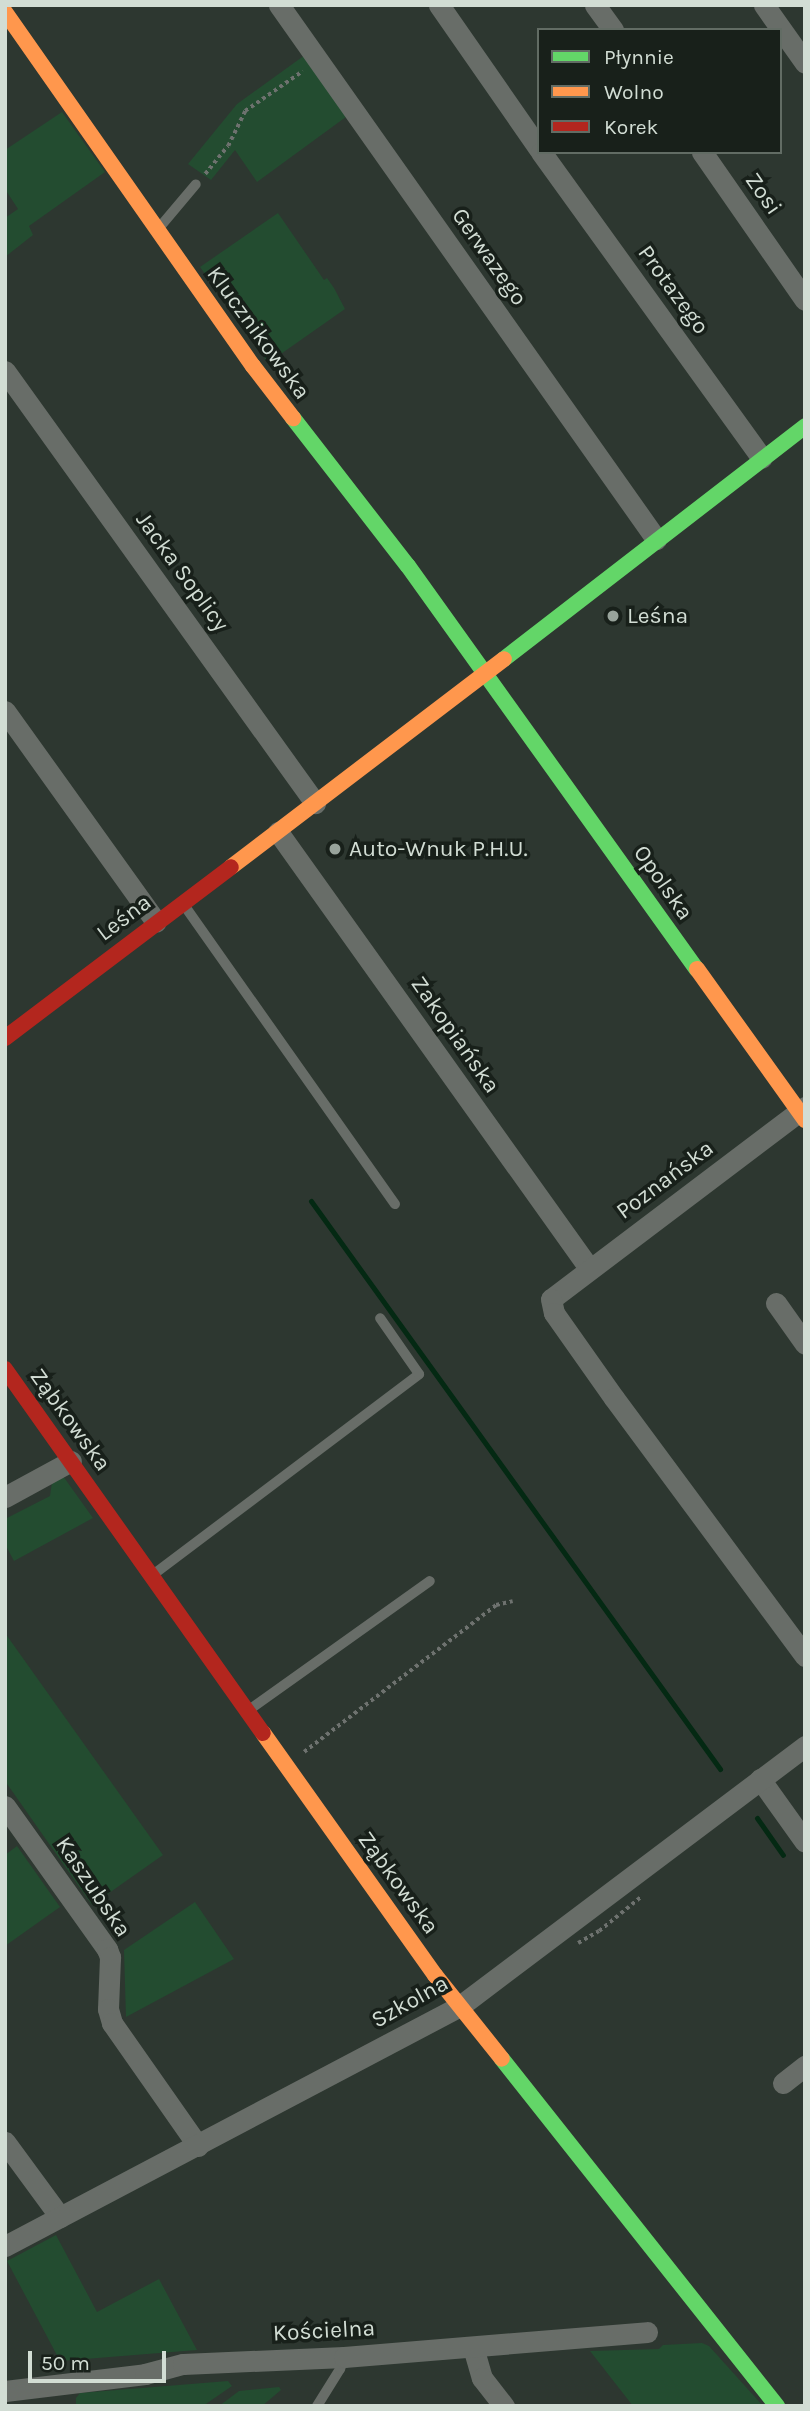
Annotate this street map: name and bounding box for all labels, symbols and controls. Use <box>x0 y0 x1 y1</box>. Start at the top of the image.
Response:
legend <box>537 28 782 154</box>
text: Płynnie <box>604 45 674 69</box>
text: Wolno <box>604 80 664 104</box>
text: Korek <box>604 115 658 139</box>
street label: Zosi <box>739 168 787 220</box>
street label: Gerwazego <box>445 203 533 311</box>
street label: Protazego <box>632 240 714 340</box>
street label: Klucznikowska <box>200 261 316 405</box>
street label: Jacka Soplicy <box>129 507 235 637</box>
place label: Leśna <box>627 602 688 630</box>
marker: Leśna <box>605 608 621 624</box>
place label: Auto-Wnuk P.H.U. <box>349 835 528 863</box>
street label: Opolska <box>627 840 699 926</box>
marker: Auto-Wnuk P.H.U. <box>327 841 343 857</box>
street label: Leśna <box>91 889 157 947</box>
street label: Zakopiańska <box>405 971 505 1099</box>
street label: Poznańska <box>611 1135 719 1225</box>
street label: Ząbkowska <box>24 1363 116 1477</box>
street label: Ząbkowska <box>352 1826 444 1940</box>
street label: Kaszubska <box>49 1832 137 1942</box>
street label: Szkolna <box>367 1970 453 2034</box>
street label: Kościelna <box>272 2315 376 2347</box>
scale bar <box>32 2338 170 2382</box>
text: 50 m <box>41 2351 90 2375</box>

